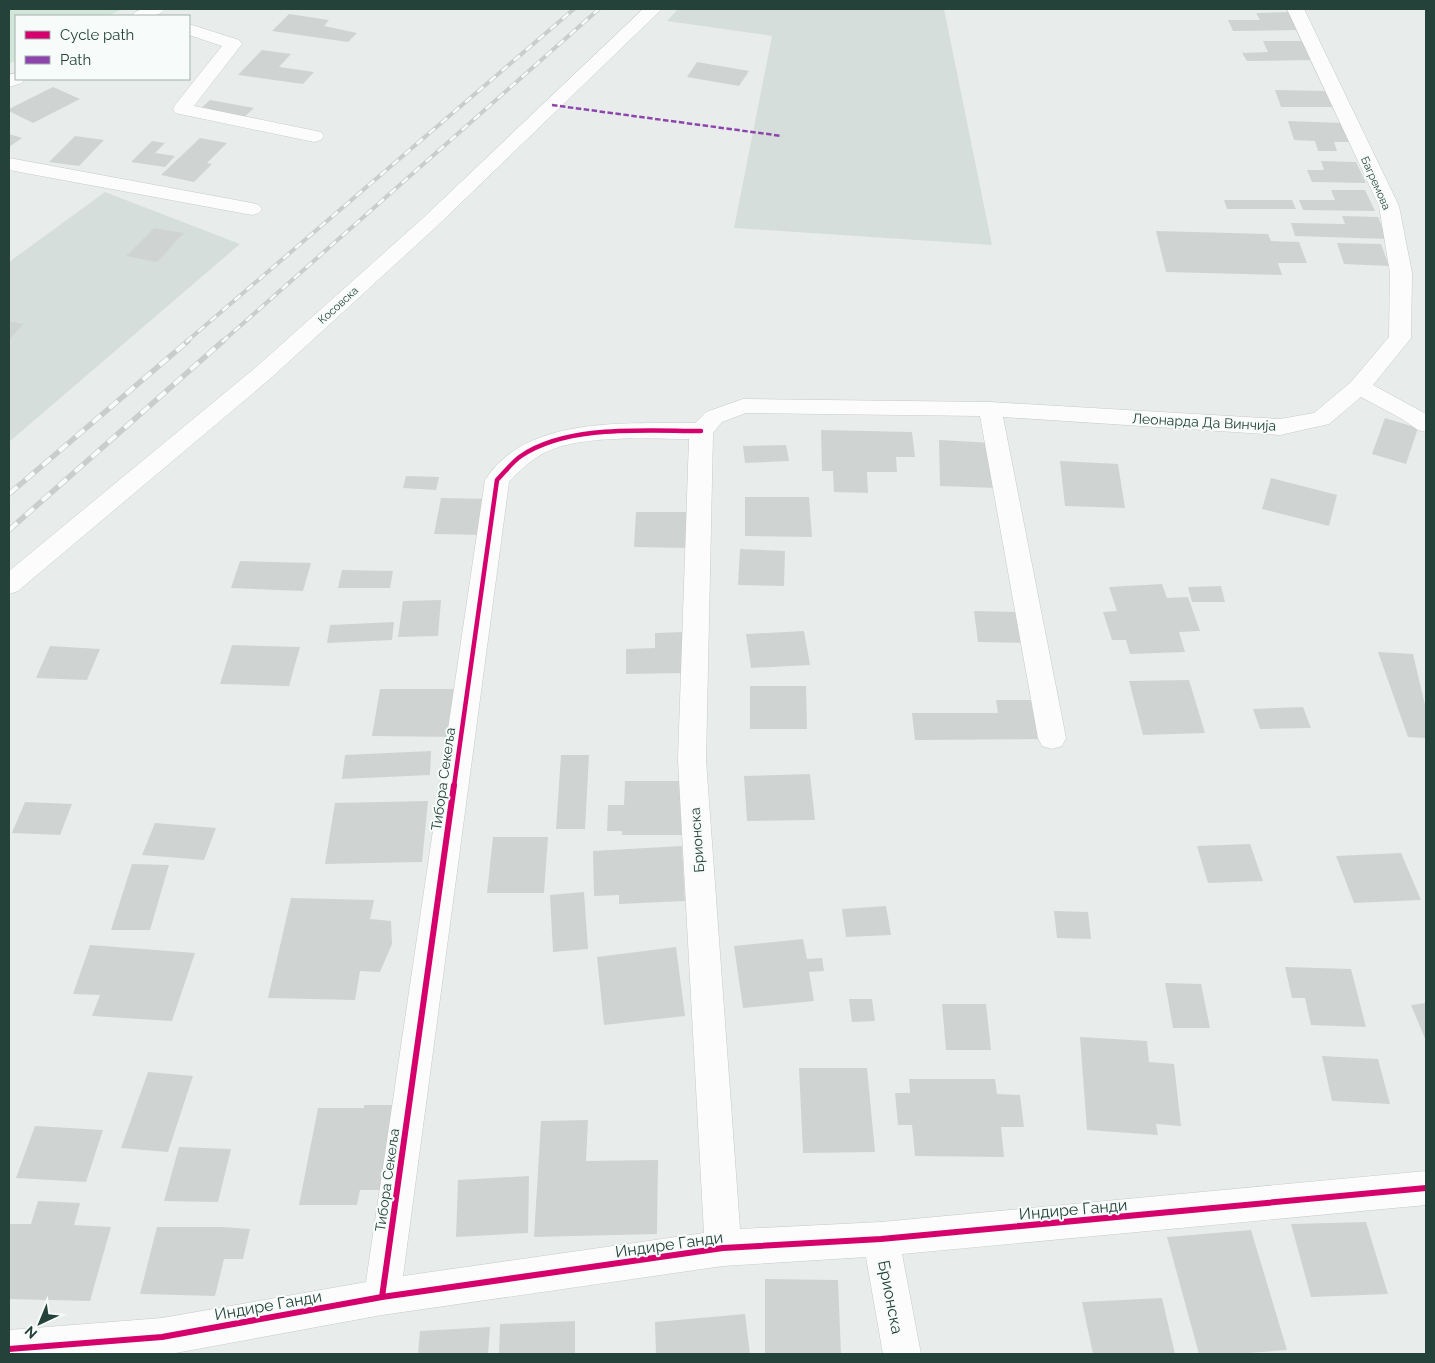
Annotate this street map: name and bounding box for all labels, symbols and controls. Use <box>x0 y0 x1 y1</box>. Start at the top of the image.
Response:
legend <box>15 15 190 80</box>
text: Cycle path <box>60 26 134 44</box>
text: Path <box>60 51 91 69</box>
street label: Багремова <box>1358 155 1393 212</box>
street label: Косовска <box>316 284 361 327</box>
street label: Леонарда Да Винчија <box>1132 410 1276 434</box>
street label: Тибора Секеља <box>428 726 458 832</box>
street label: Брионска <box>687 807 707 873</box>
street label: Тибора Секеља <box>372 1127 402 1233</box>
street label: Индире Ганди <box>1018 1195 1128 1224</box>
street label: Индире Ганди <box>614 1228 724 1261</box>
street label: Брионска <box>874 1259 907 1335</box>
street label: Индире Ганди <box>213 1287 323 1324</box>
north arrow <box>15 1298 65 1348</box>
text: N <box>22 1323 40 1342</box>

